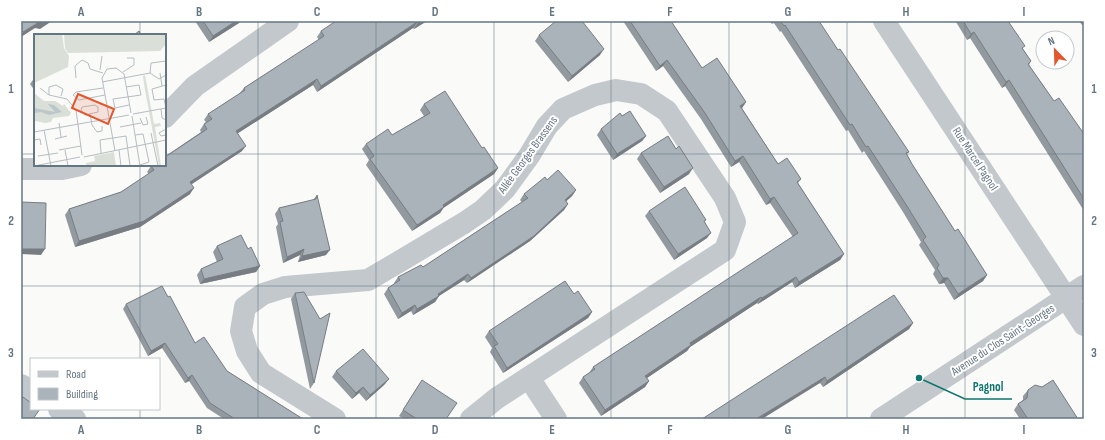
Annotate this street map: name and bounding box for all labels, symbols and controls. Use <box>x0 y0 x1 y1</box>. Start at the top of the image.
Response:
text: A <box>77 4 85 20</box>
text: B <box>196 4 202 20</box>
text: C <box>314 4 321 20</box>
text: D <box>432 4 439 20</box>
text: E <box>549 4 555 20</box>
text: F <box>667 4 673 20</box>
text: G <box>785 4 792 20</box>
text: H <box>903 4 910 20</box>
text: I <box>1023 4 1026 20</box>
north arrow <box>1035 30 1075 70</box>
inset map <box>34 34 166 166</box>
text: N <box>1046 34 1057 48</box>
text: 1 <box>8 81 14 97</box>
text: 1 <box>1091 81 1097 97</box>
street label: Allée Georges Brassens <box>494 113 561 197</box>
street label: Rue Marcel Pagnol <box>949 124 1001 194</box>
text: 2 <box>8 213 14 229</box>
text: 2 <box>1091 213 1097 229</box>
street label: Avenue du Clos Saint-Georges <box>948 301 1058 380</box>
text: 3 <box>8 345 14 361</box>
text: 3 <box>1091 345 1097 361</box>
legend <box>30 358 160 410</box>
text: Road <box>66 367 86 382</box>
callout: Pagnol <box>965 374 1012 399</box>
text: Pagnol <box>973 379 1004 395</box>
text: Building <box>66 387 98 402</box>
text: A <box>77 422 85 438</box>
text: B <box>196 422 202 438</box>
text: C <box>314 422 321 438</box>
text: D <box>432 422 439 438</box>
text: E <box>549 422 555 438</box>
text: F <box>667 422 673 438</box>
text: G <box>785 422 792 438</box>
text: H <box>903 422 910 438</box>
text: I <box>1023 422 1026 438</box>

